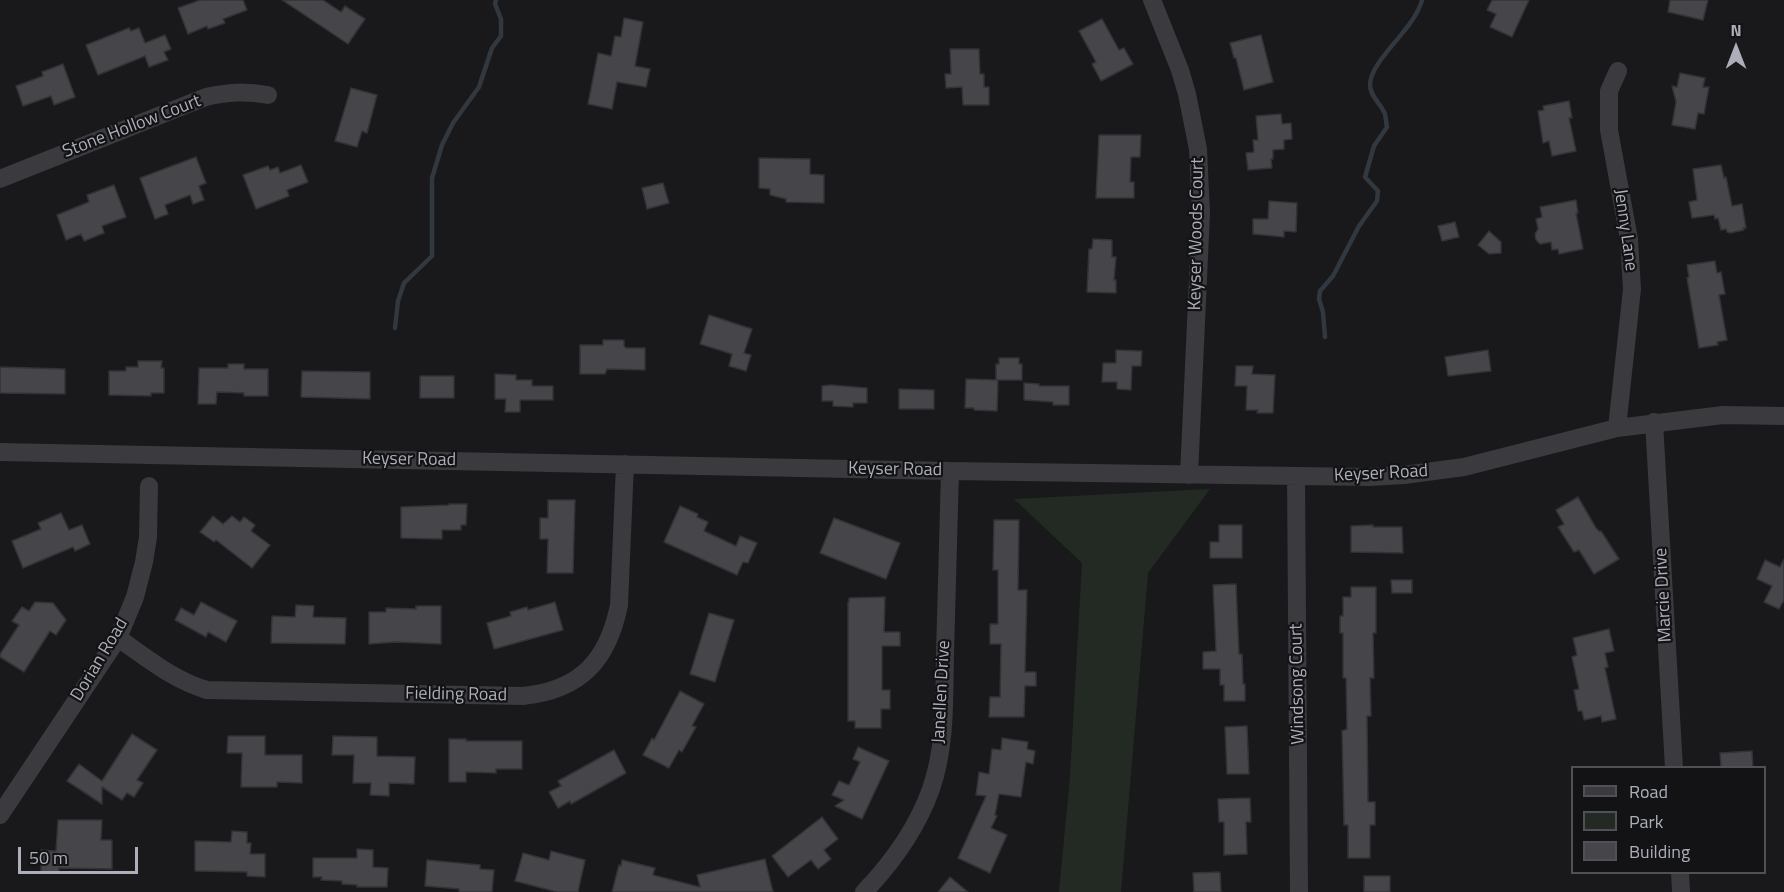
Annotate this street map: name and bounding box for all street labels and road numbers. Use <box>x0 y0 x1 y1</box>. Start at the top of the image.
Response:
street label: Stone Hollow Court <box>60 91 204 163</box>
street label: Keyser Woods Court <box>1185 157 1209 311</box>
street label: Jenny Lane <box>1609 188 1641 272</box>
street label: Keyser Road <box>362 448 456 472</box>
street label: Keyser Road <box>848 458 942 482</box>
street label: Keyser Road <box>1333 461 1429 487</box>
street label: Marcie Drive <box>1651 547 1677 643</box>
street label: Dorian Road <box>67 615 133 705</box>
street label: Windsong Court <box>1286 623 1310 745</box>
street label: Janellen Drive <box>929 640 955 744</box>
street label: Fielding Road <box>405 683 507 707</box>

